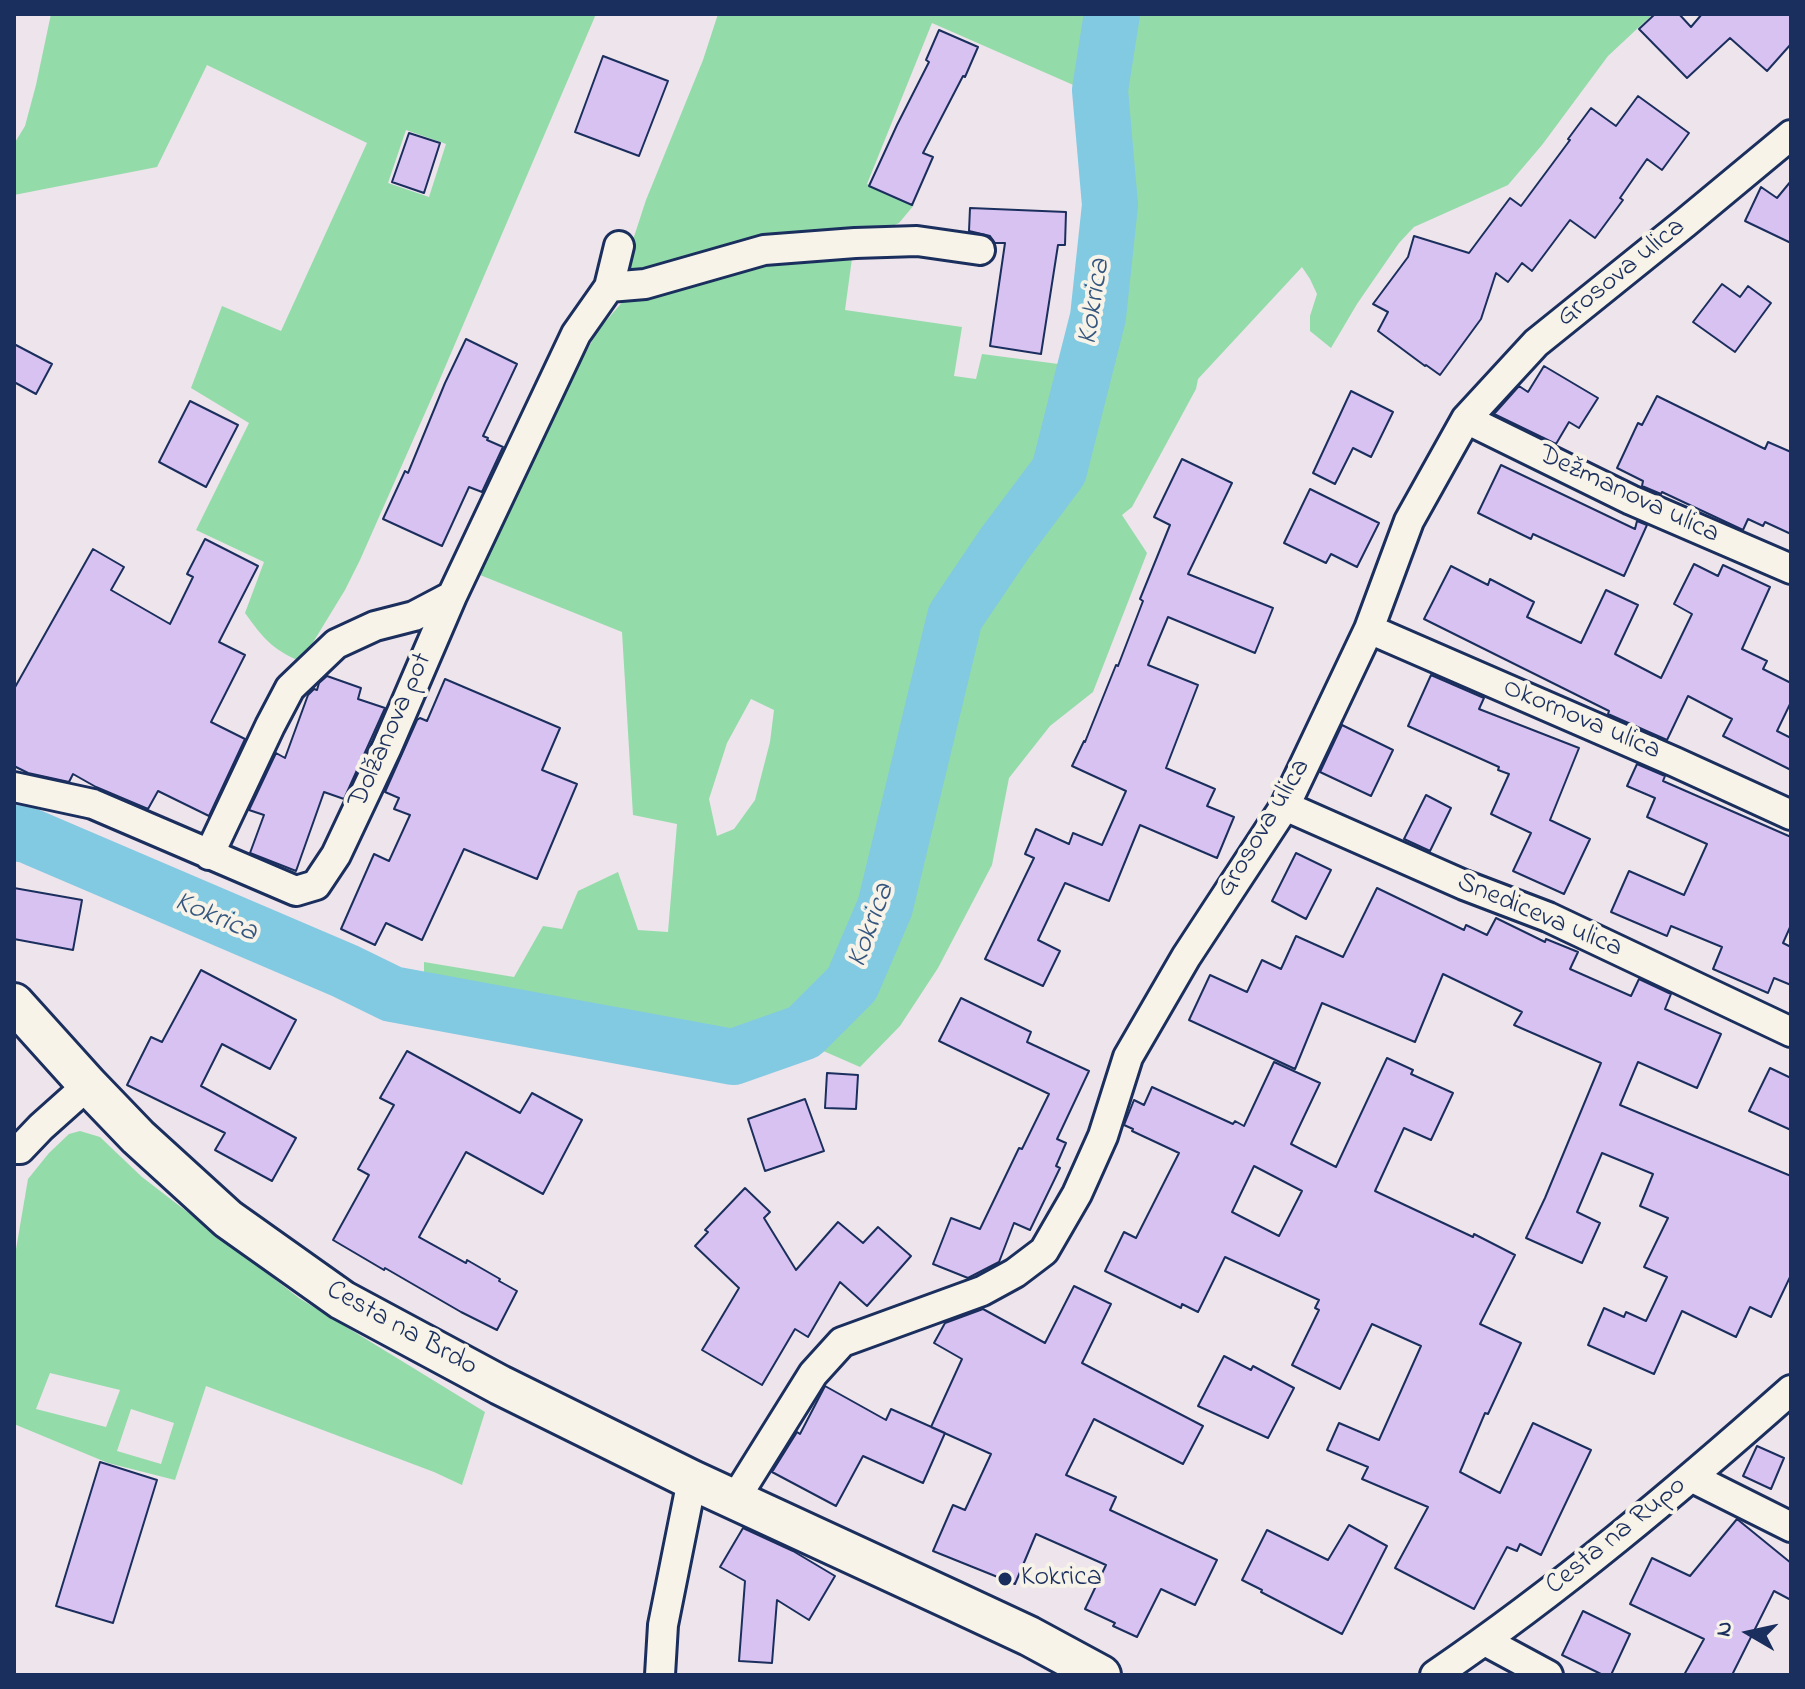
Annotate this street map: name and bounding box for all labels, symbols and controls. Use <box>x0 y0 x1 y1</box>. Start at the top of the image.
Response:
street label: Grosova ulica <box>1551 212 1693 336</box>
water label: Kokrica <box>1071 256 1121 348</box>
street label: Dežmanova ulica <box>1532 439 1724 553</box>
street label: Dolžanova pot <box>343 648 441 814</box>
street label: Okornova ulica <box>1497 673 1665 769</box>
street label: Grosova ulica <box>1210 754 1320 904</box>
street label: Snediceva ulica <box>1451 867 1627 967</box>
water label: Kokrica <box>841 879 905 973</box>
water label: Kokrica <box>168 886 262 952</box>
street label: Cesta na Brdo <box>320 1275 482 1385</box>
street label: Cesta na Rupo <box>1540 1470 1694 1604</box>
place label: Kokrica <box>1021 1562 1102 1596</box>
marker: Kokrica <box>996 1570 1014 1588</box>
north arrow <box>1709 1593 1789 1673</box>
text: N <box>1708 1619 1742 1639</box>

